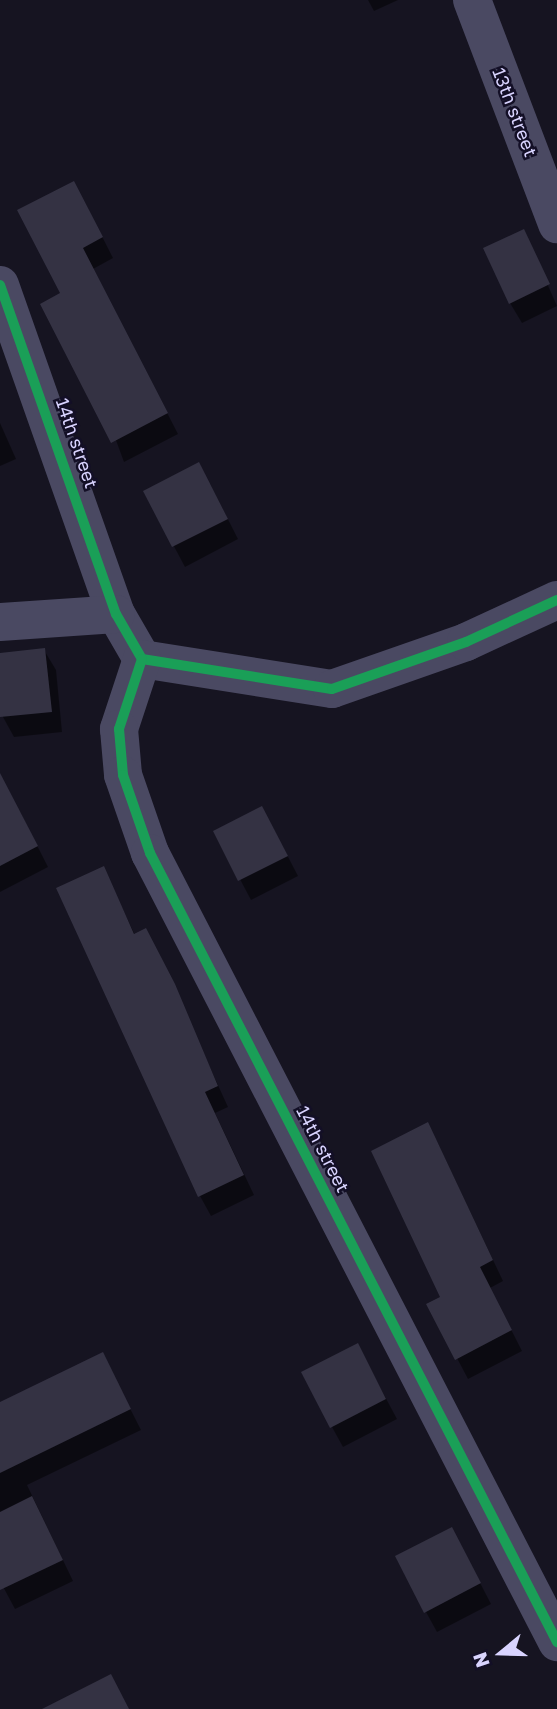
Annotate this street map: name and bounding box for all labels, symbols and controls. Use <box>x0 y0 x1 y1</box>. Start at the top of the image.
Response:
street label: 13th street <box>488 64 542 160</box>
street label: 14th street <box>51 395 103 491</box>
street label: 14th street <box>292 1102 354 1196</box>
north arrow <box>466 1618 536 1688</box>
text: N <box>467 1649 494 1671</box>

